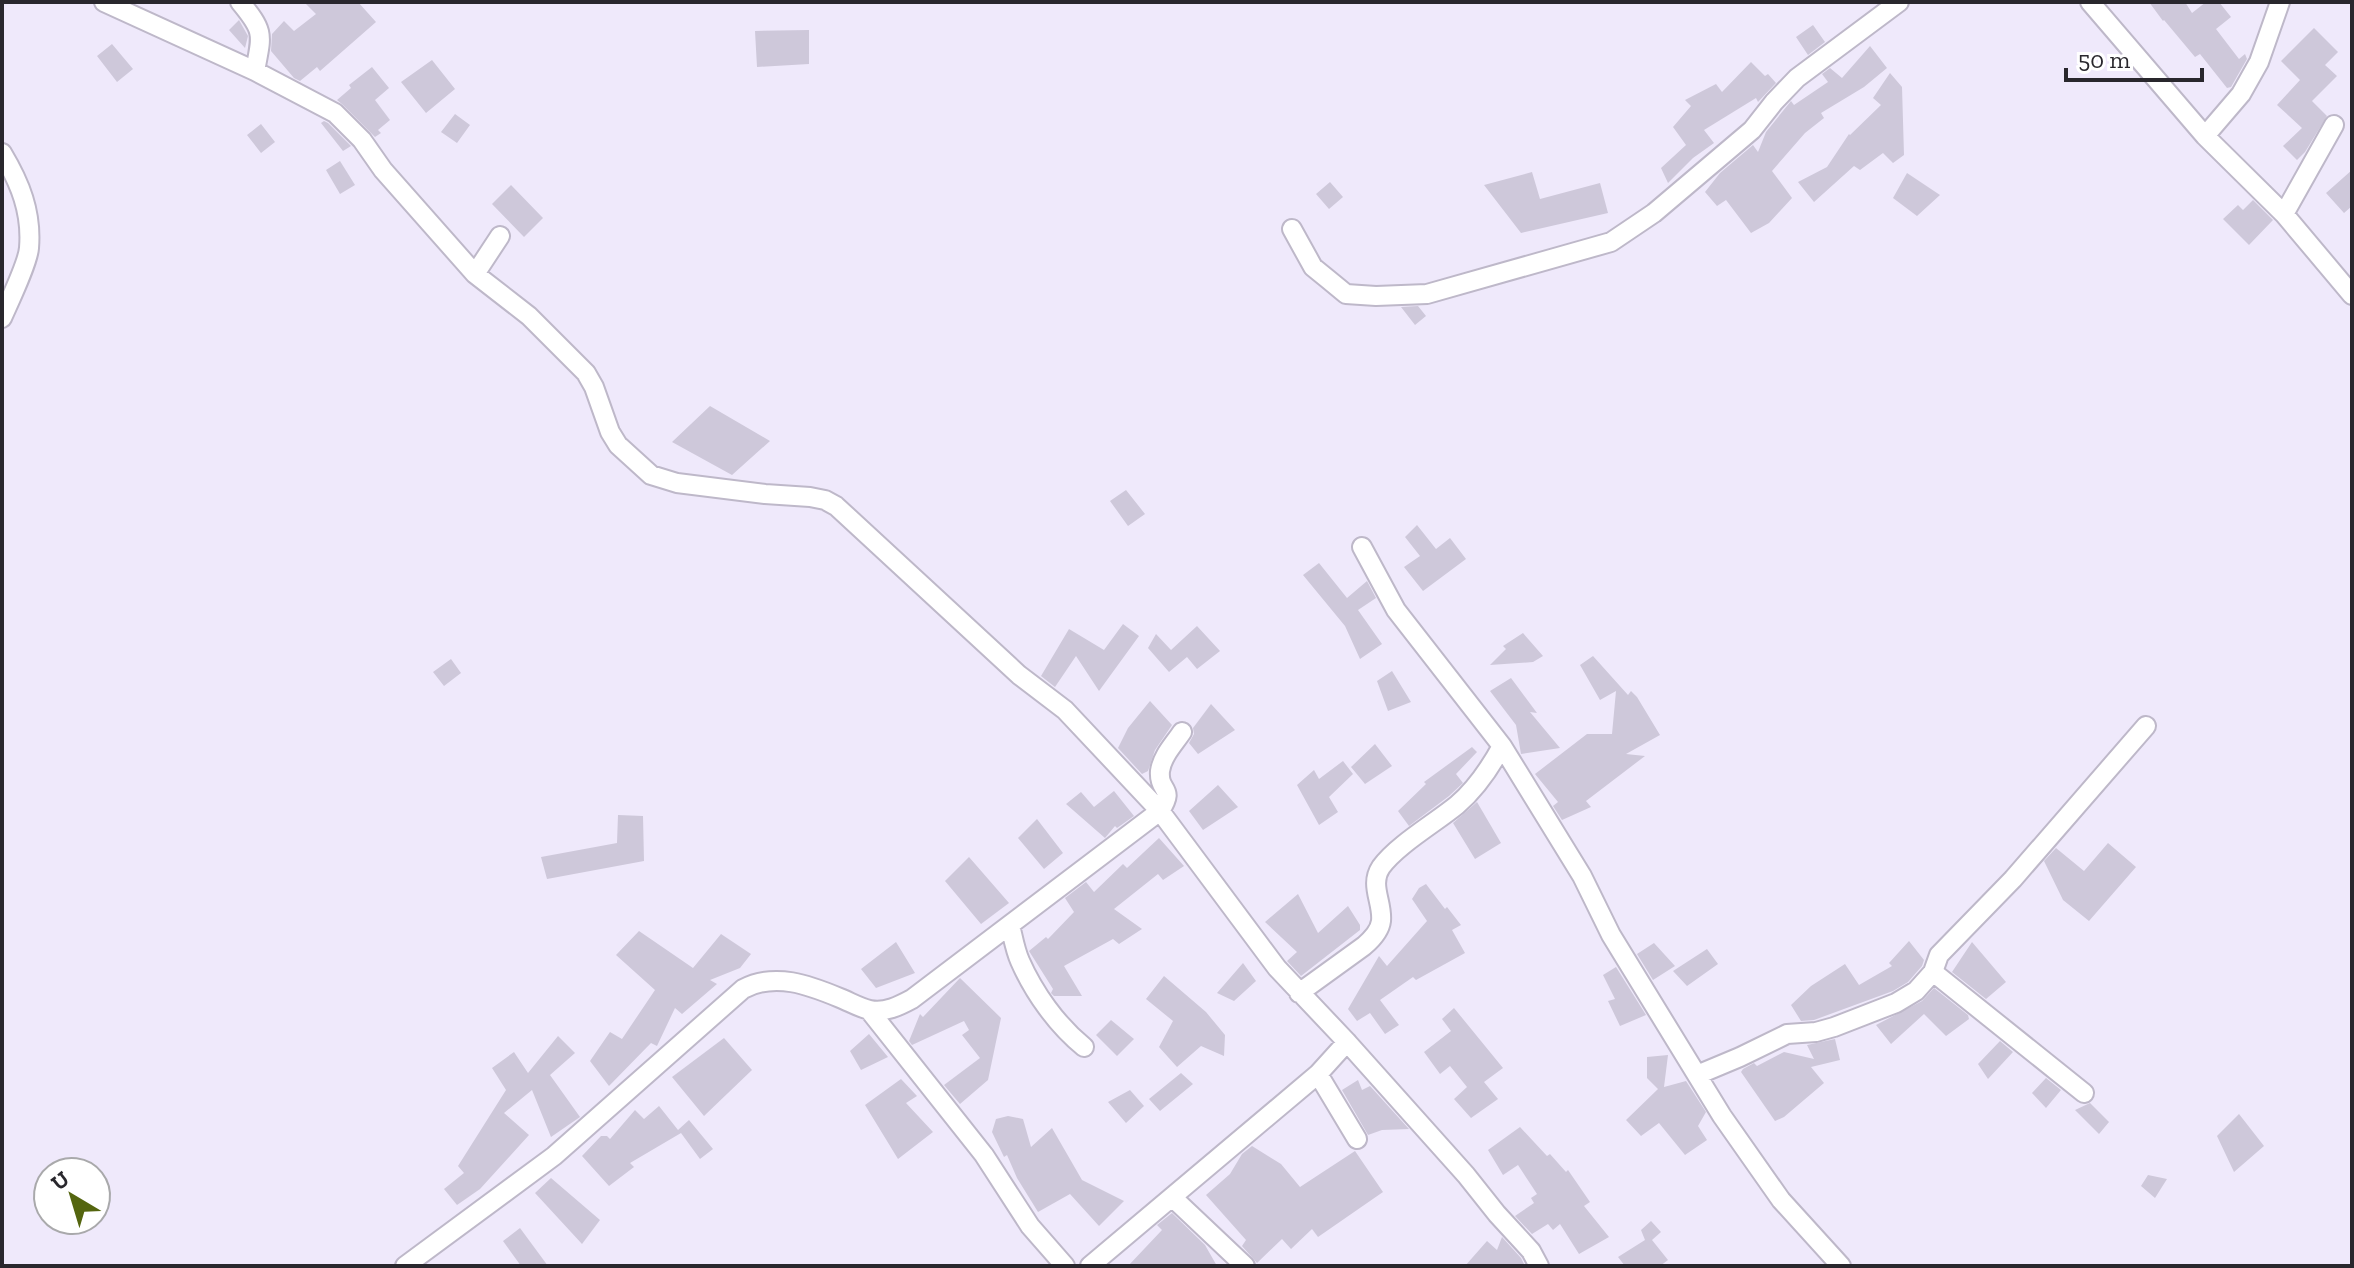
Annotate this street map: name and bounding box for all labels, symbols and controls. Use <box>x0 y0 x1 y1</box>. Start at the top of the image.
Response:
scale bar <box>2066 32 2202 82</box>
text: 50 m <box>2078 45 2131 74</box>
north arrow <box>32 1156 112 1236</box>
text: U <box>45 1165 75 1196</box>

